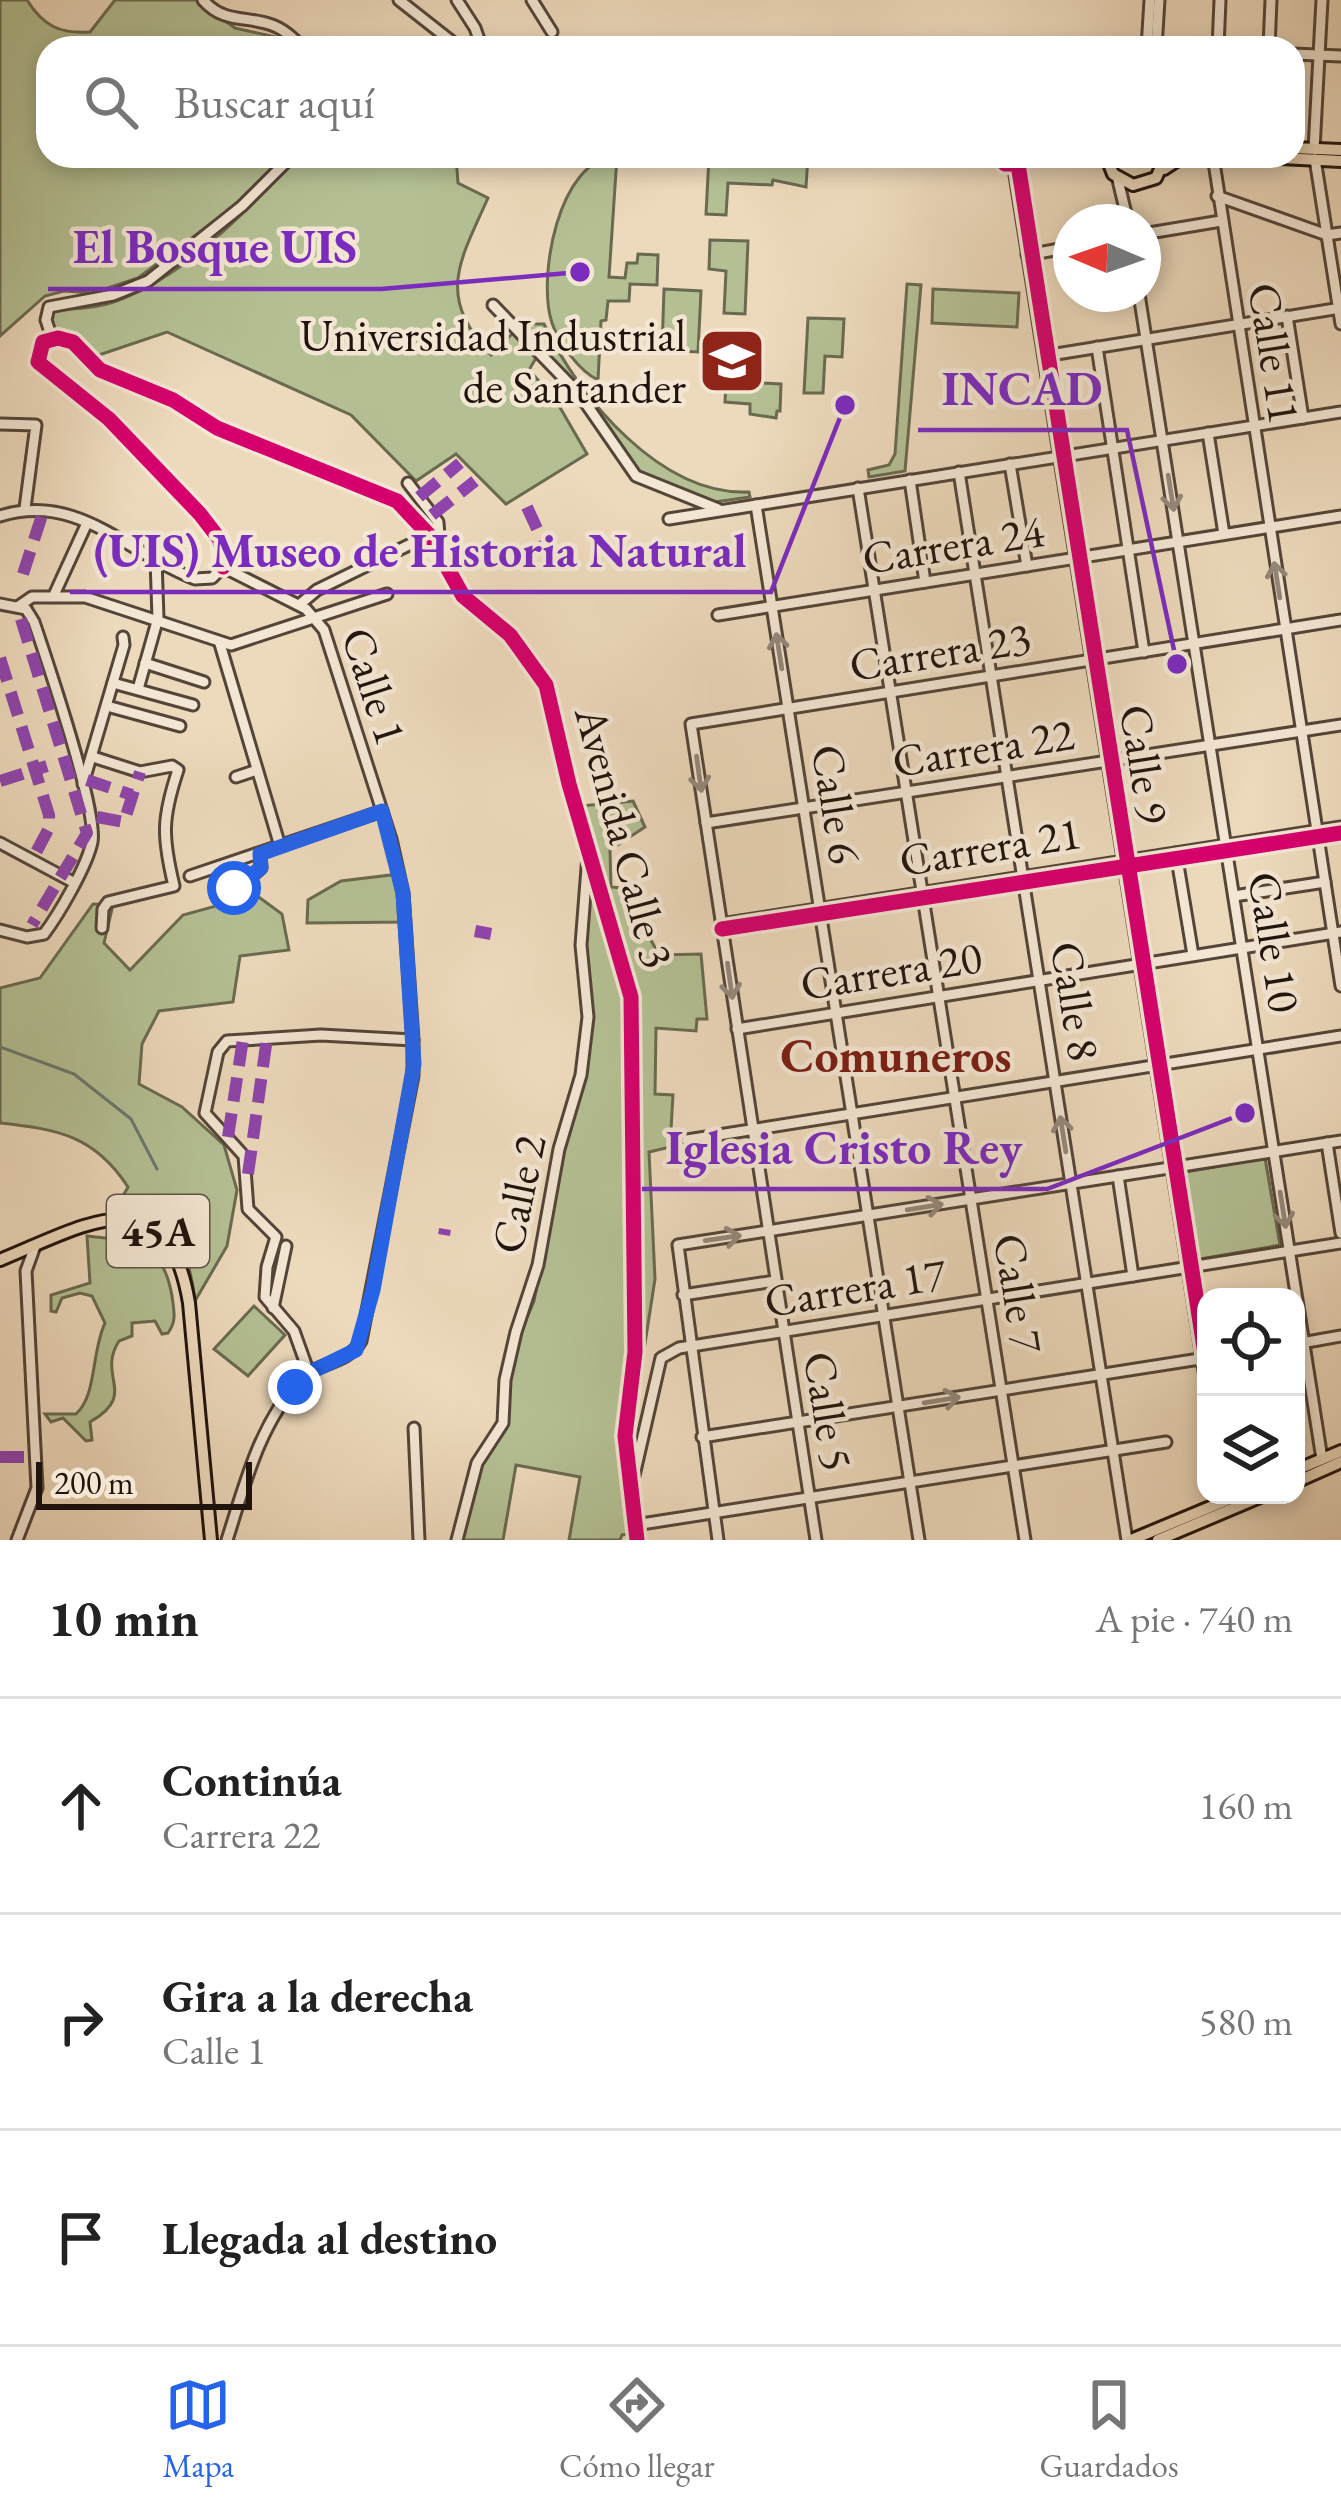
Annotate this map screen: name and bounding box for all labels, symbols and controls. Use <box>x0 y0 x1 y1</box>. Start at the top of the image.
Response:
search box <box>36 36 1305 168</box>
icon: search <box>78 69 144 135</box>
text: Buscar aquí <box>174 73 374 131</box>
north arrow <box>1053 204 1161 312</box>
callout: El Bosque UIS <box>48 205 381 289</box>
text: El Bosque UIS <box>73 215 357 277</box>
street label: Calle 11 <box>1235 279 1315 427</box>
place label: Universidad Industrial de Santander <box>300 306 686 416</box>
school or university icon: Universidad Industrial de Santander <box>697 326 767 396</box>
callout: INCAD <box>918 346 1127 430</box>
text: INCAD <box>942 357 1102 419</box>
one-way arrow <box>1160 472 1183 511</box>
street label: Carrera 24 <box>858 501 1048 587</box>
callout: (UIS) Museo de Historia Natural <box>70 508 771 592</box>
text: (UIS) Museo de Historia Natural <box>93 519 747 581</box>
one-way arrow <box>1265 561 1288 600</box>
street label: Carrera 23 <box>845 608 1035 694</box>
street label: Calle 1 <box>329 620 421 752</box>
one-way arrow <box>767 632 790 671</box>
street label: Avenida Calle 3 <box>562 699 688 974</box>
street label: Calle 9 <box>1107 700 1183 828</box>
street label: Carrera 22 <box>888 704 1078 790</box>
street label: Calle 6 <box>799 740 875 868</box>
one-way arrow <box>688 753 711 792</box>
street label: Carrera 21 <box>895 803 1085 889</box>
route start <box>207 861 261 915</box>
street label: Calle 10 <box>1235 868 1315 1016</box>
street label: Carrera 20 <box>796 927 986 1013</box>
street label: Calle 8 <box>1038 937 1114 1065</box>
one-way arrow <box>719 961 742 1000</box>
district label: Comuneros <box>780 1024 1012 1086</box>
callout: Iglesia Cristo Rey <box>642 1105 1047 1189</box>
one-way arrow <box>1051 1115 1074 1154</box>
text: Iglesia Cristo Rey <box>666 1116 1023 1178</box>
street label: Calle 2 <box>477 1129 559 1259</box>
one-way arrow <box>1273 1189 1296 1228</box>
road number: 45A <box>107 1195 209 1267</box>
one-way arrow <box>905 1195 944 1218</box>
one-way arrow <box>703 1226 742 1249</box>
street label: Calle 7 <box>981 1229 1057 1357</box>
street label: Carrera 17 <box>760 1244 950 1330</box>
map controls <box>1197 1288 1305 1504</box>
button: locate <box>1197 1288 1305 1396</box>
street label: Calle 5 <box>791 1347 867 1475</box>
route end <box>268 1360 322 1414</box>
one-way arrow <box>922 1387 961 1410</box>
button: layers <box>1197 1396 1305 1504</box>
scale bar <box>36 1456 252 1509</box>
text: 200 m <box>54 1461 134 1504</box>
text: 10 min <box>48 1585 199 1651</box>
text: A pie · 740 m <box>1096 1593 1293 1644</box>
text: Continúa <box>162 1751 341 1809</box>
icon: ahead <box>48 1773 114 1839</box>
text: 160 m <box>1199 1780 1293 1831</box>
text: Carrera 22 <box>162 1809 320 1860</box>
text: Gira a la derecha <box>162 1967 473 2025</box>
icon: right <box>48 1989 114 2055</box>
text: 580 m <box>1199 1996 1293 2047</box>
text: Calle 1 <box>162 2025 266 2076</box>
icon: arrive <box>48 2205 114 2271</box>
text: Llegada al destino <box>162 2209 497 2267</box>
tab: Mapa <box>162 2372 234 2487</box>
tab: Cómo llegar <box>559 2372 715 2487</box>
tab: Guardados <box>1039 2372 1179 2487</box>

